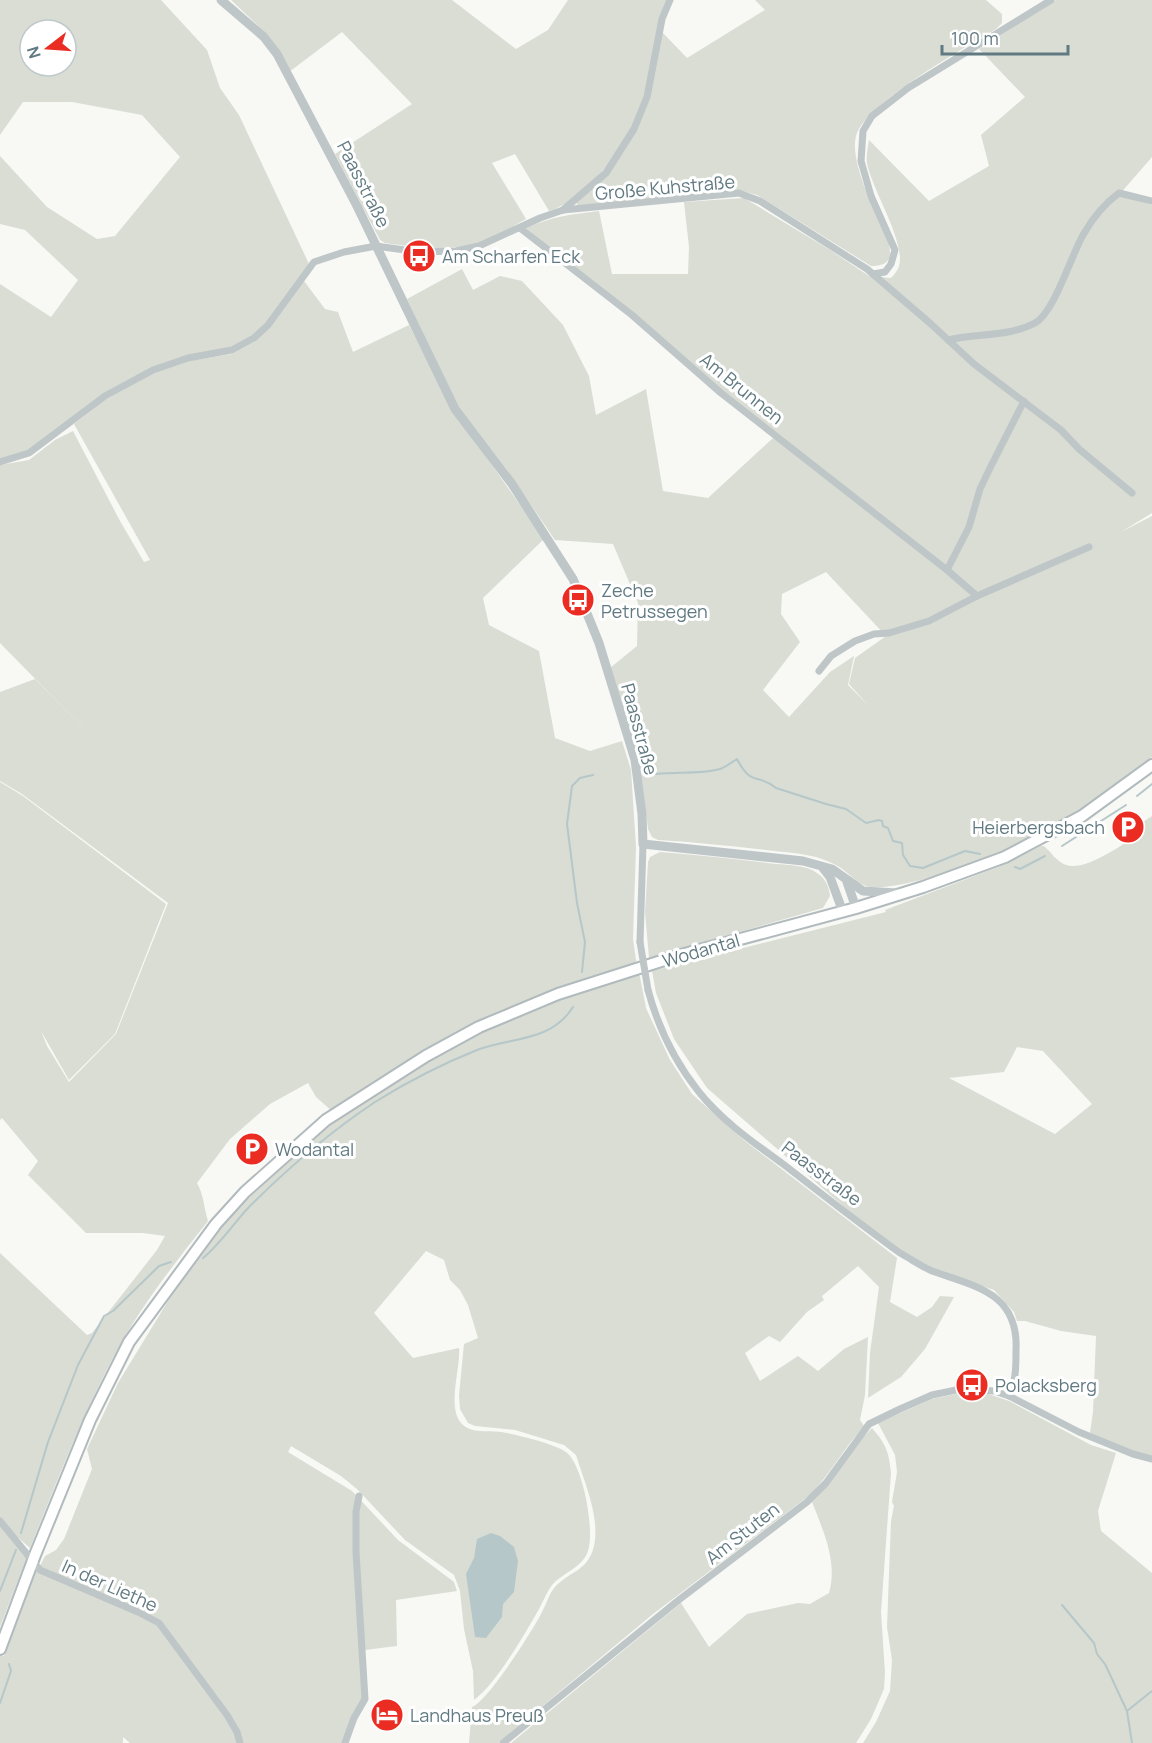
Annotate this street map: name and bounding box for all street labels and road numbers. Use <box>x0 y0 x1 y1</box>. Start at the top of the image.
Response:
street label: Paasstraße <box>332 137 396 231</box>
street label: Große Kuhstraße <box>594 169 736 205</box>
street label: Am Brunnen <box>695 347 789 429</box>
street label: Paasstraße <box>616 681 664 777</box>
street label: Wodantal <box>660 928 742 972</box>
street label: Paasstraße <box>777 1135 867 1211</box>
street label: Am Stuten <box>700 1497 784 1569</box>
street label: In der Liethe <box>58 1553 162 1617</box>

